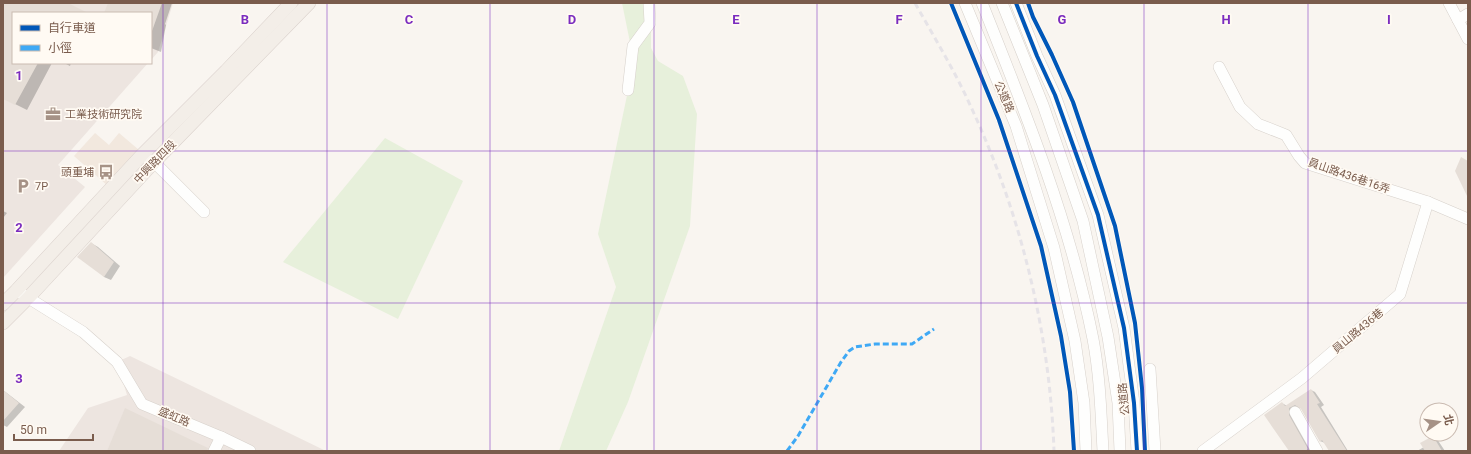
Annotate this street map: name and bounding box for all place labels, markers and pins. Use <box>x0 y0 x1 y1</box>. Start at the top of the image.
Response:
office icon: 工業技術研究院 <box>44 105 62 123</box>
place label: 工業技術研究院 <box>65 108 142 121</box>
bus stop icon: 頭重埔 <box>97 163 115 181</box>
place label: 頭重埔 <box>61 166 94 179</box>
parking icon: 7P <box>14 177 32 195</box>
place label: 7P <box>35 180 48 193</box>

